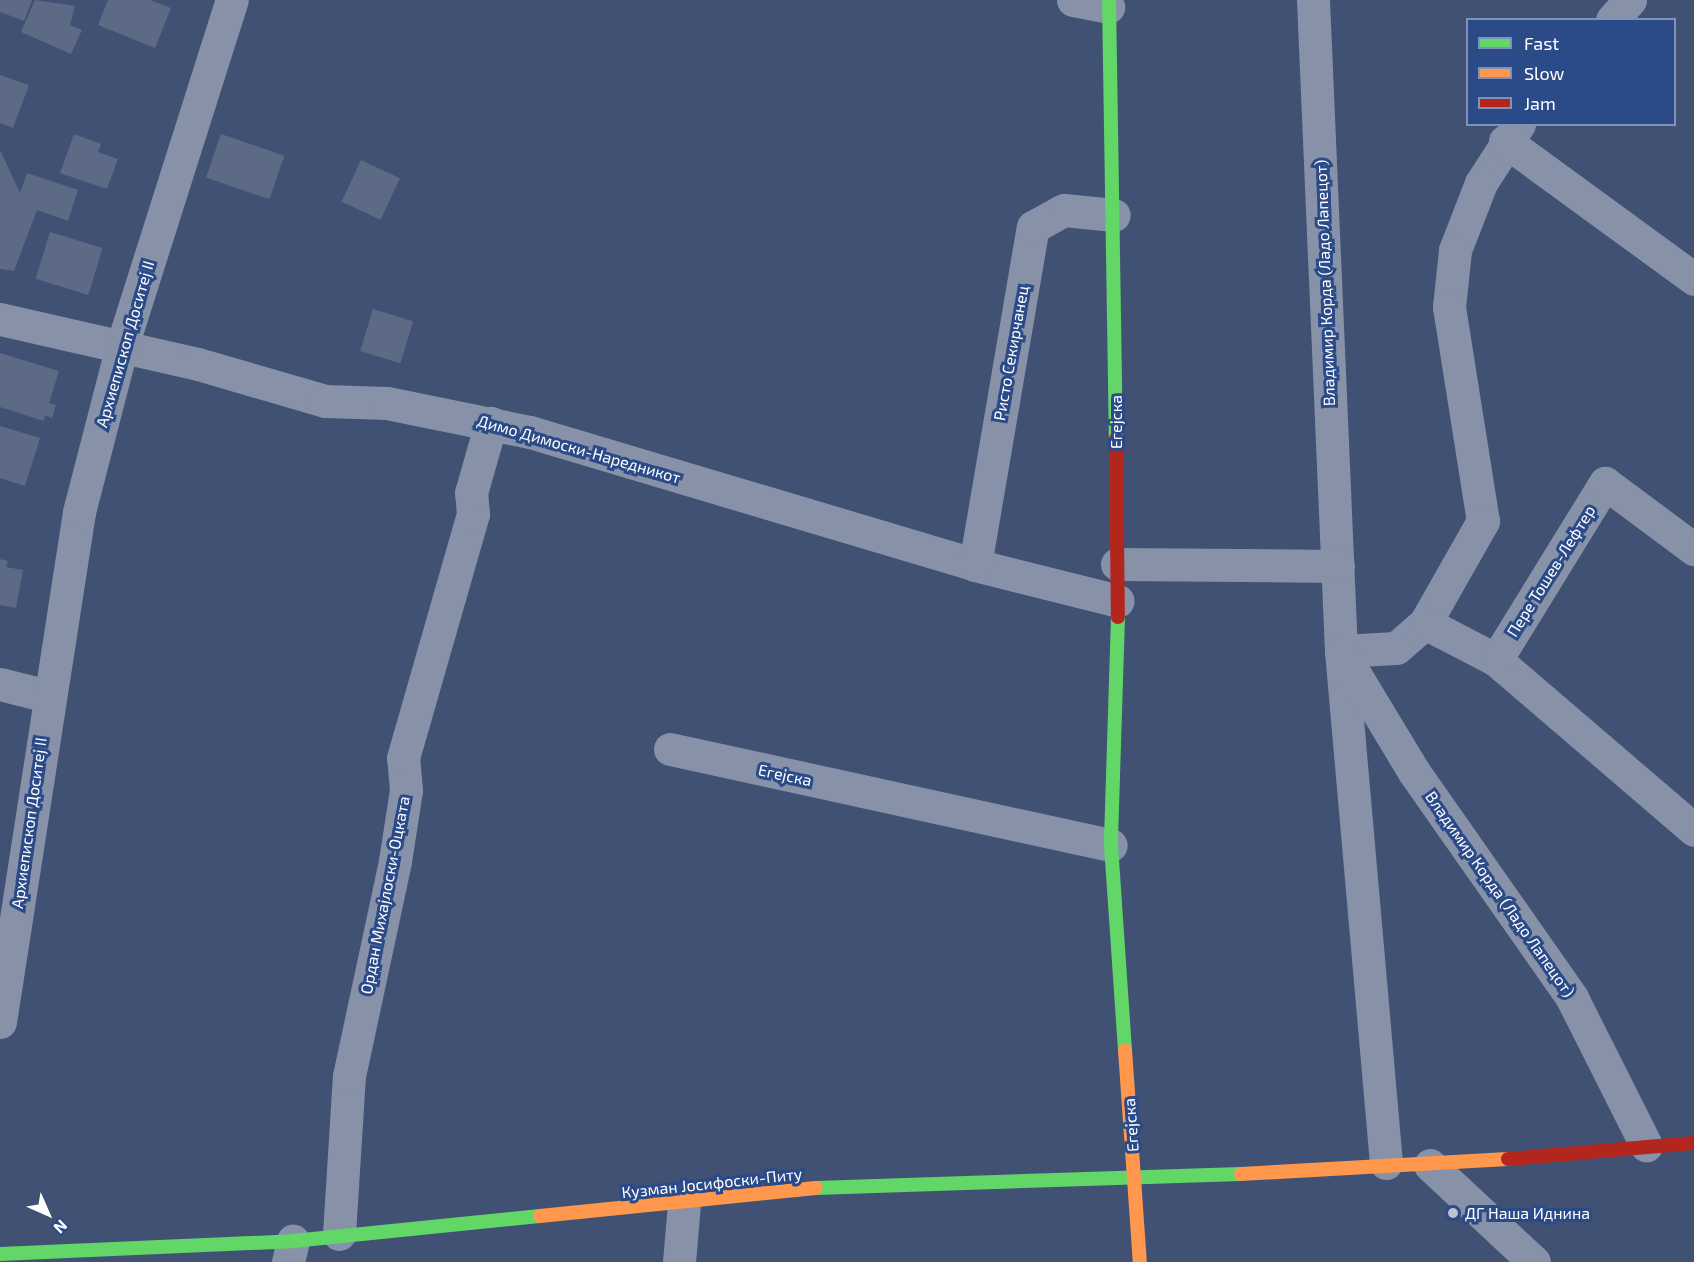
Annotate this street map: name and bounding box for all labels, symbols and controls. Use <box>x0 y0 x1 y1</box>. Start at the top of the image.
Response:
legend <box>1466 18 1676 126</box>
text: Fast <box>1524 32 1559 54</box>
text: Slow <box>1524 62 1564 84</box>
text: Jam <box>1524 92 1556 114</box>
street label: Владимир Корда (Ладо Лапецот) <box>1311 159 1339 407</box>
street label: Архиепископ Доситеј II <box>92 258 158 430</box>
street label: Ристо Секирчанец <box>990 284 1032 422</box>
street label: Егејска <box>1106 395 1126 449</box>
street label: Димо Димоски-Наредникот <box>475 411 683 487</box>
street label: Пере Тошев-Лефтер <box>1503 502 1599 640</box>
street label: Архиепископ Доситеј II <box>7 736 51 910</box>
street label: Егејска <box>757 760 813 790</box>
street label: Владимир Корда (Ладо Лапецот) <box>1421 787 1579 1001</box>
street label: Ордан Михајлоски-Оцката <box>356 794 414 996</box>
street label: Егејска <box>1120 1097 1142 1153</box>
street label: Кузман Јосифоски-Питу <box>621 1164 803 1202</box>
north arrow <box>18 1184 78 1244</box>
place label: ДГ Наша Иднина <box>1465 1203 1590 1223</box>
marker: ДГ Наша Иднина <box>1446 1206 1460 1220</box>
text: N <box>50 1216 72 1238</box>

